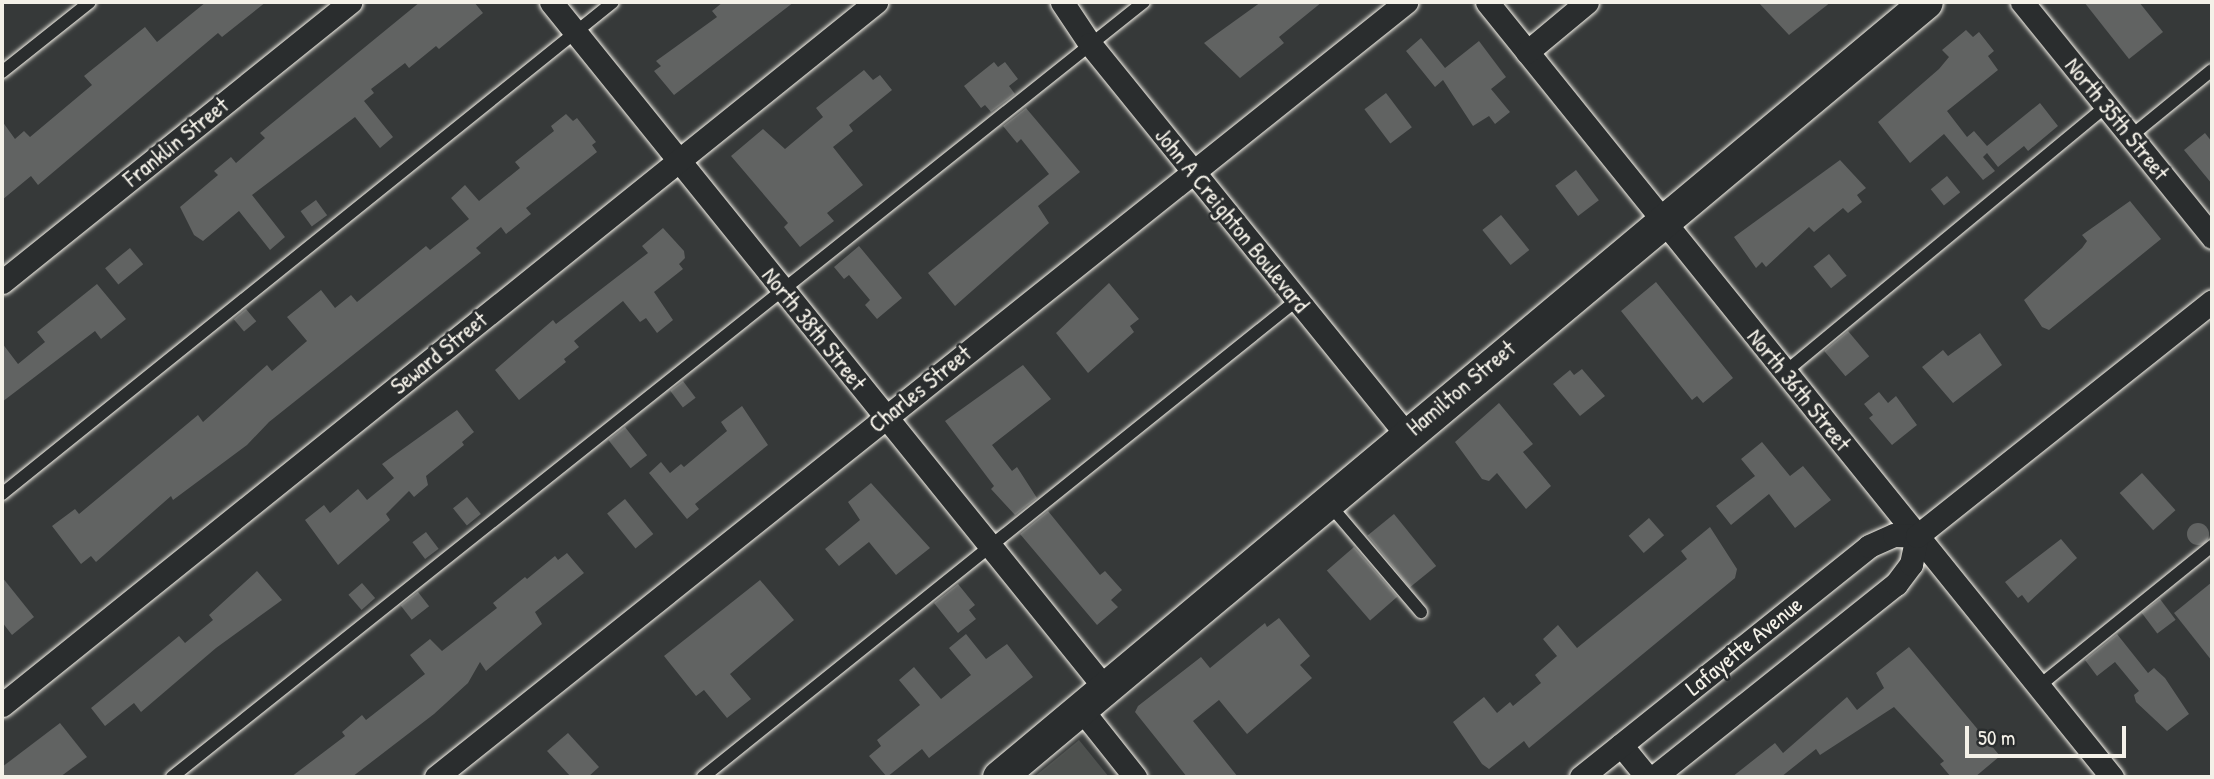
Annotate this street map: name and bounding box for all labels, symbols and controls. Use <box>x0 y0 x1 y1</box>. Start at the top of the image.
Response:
street label: North 35th Street <box>2059 52 2175 186</box>
street label: Franklin Street <box>118 91 234 193</box>
street label: John A Creighton Boulevard <box>1149 122 1315 318</box>
street label: North 38th Street <box>756 262 872 396</box>
street label: Seward Street <box>385 306 493 400</box>
street label: North 36th Street <box>1741 323 1857 457</box>
street label: Hamilton Street <box>1401 335 1521 441</box>
street label: Charles Street <box>863 340 977 438</box>
street label: Lafayette Avenue <box>1680 590 1808 702</box>
scale bar <box>1969 712 2130 756</box>
text: 50 m <box>1978 723 2015 752</box>

